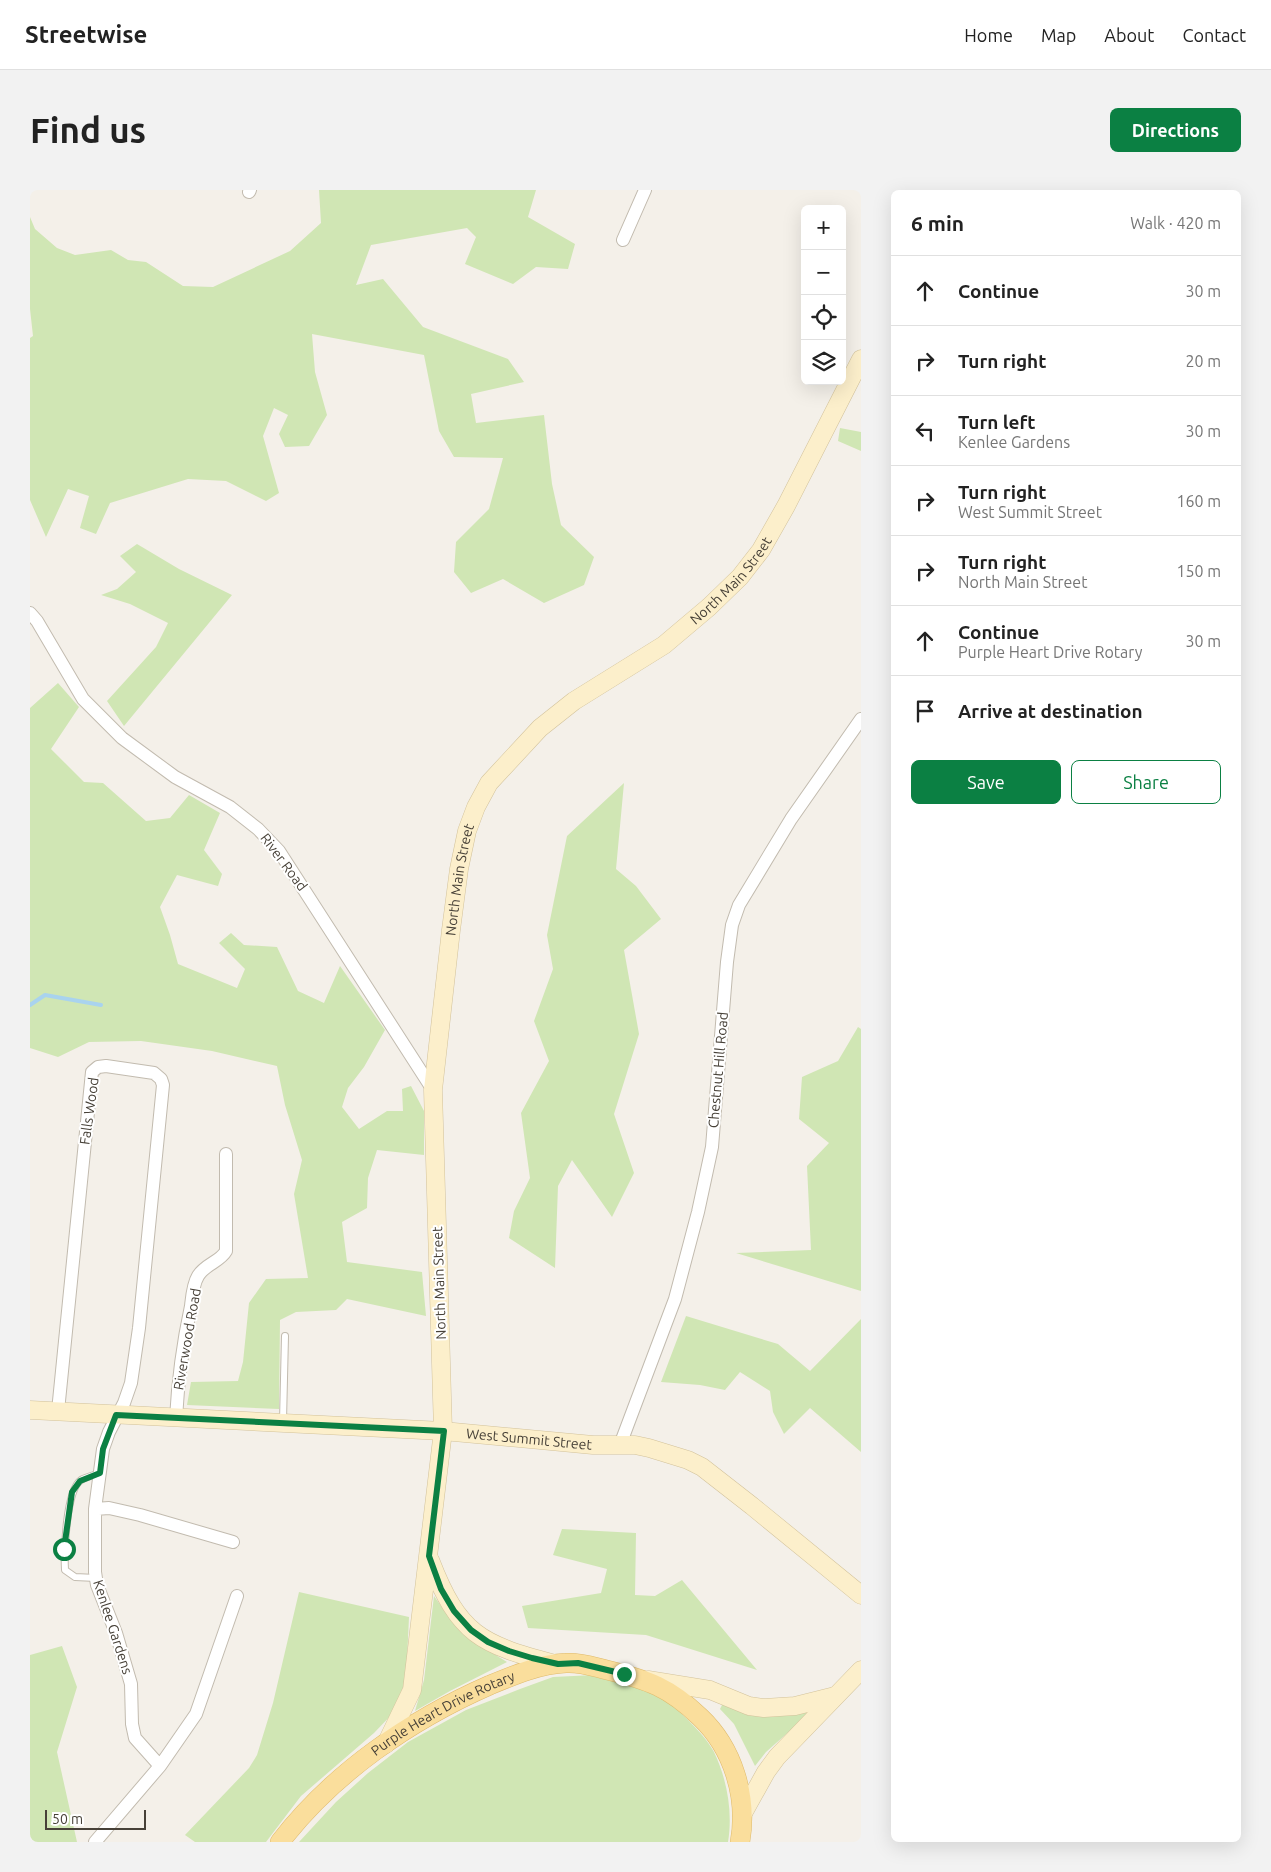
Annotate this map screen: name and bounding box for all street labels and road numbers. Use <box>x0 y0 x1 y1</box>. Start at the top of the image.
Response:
street label: North Main Street <box>687 534 775 627</box>
street label: North Main Street <box>442 821 477 936</box>
street label: River Road <box>257 830 311 894</box>
street label: Chestnut Hill Road <box>705 1011 731 1129</box>
street label: Falls Wood <box>76 1076 102 1146</box>
street label: North Main Street <box>429 1226 449 1340</box>
street label: Riverwood Road <box>170 1287 204 1391</box>
street label: West Summit Street <box>466 1425 593 1453</box>
street label: Kenlee Gardens <box>90 1578 136 1676</box>
street label: Purple Heart Drive Rotary <box>368 1668 517 1759</box>

